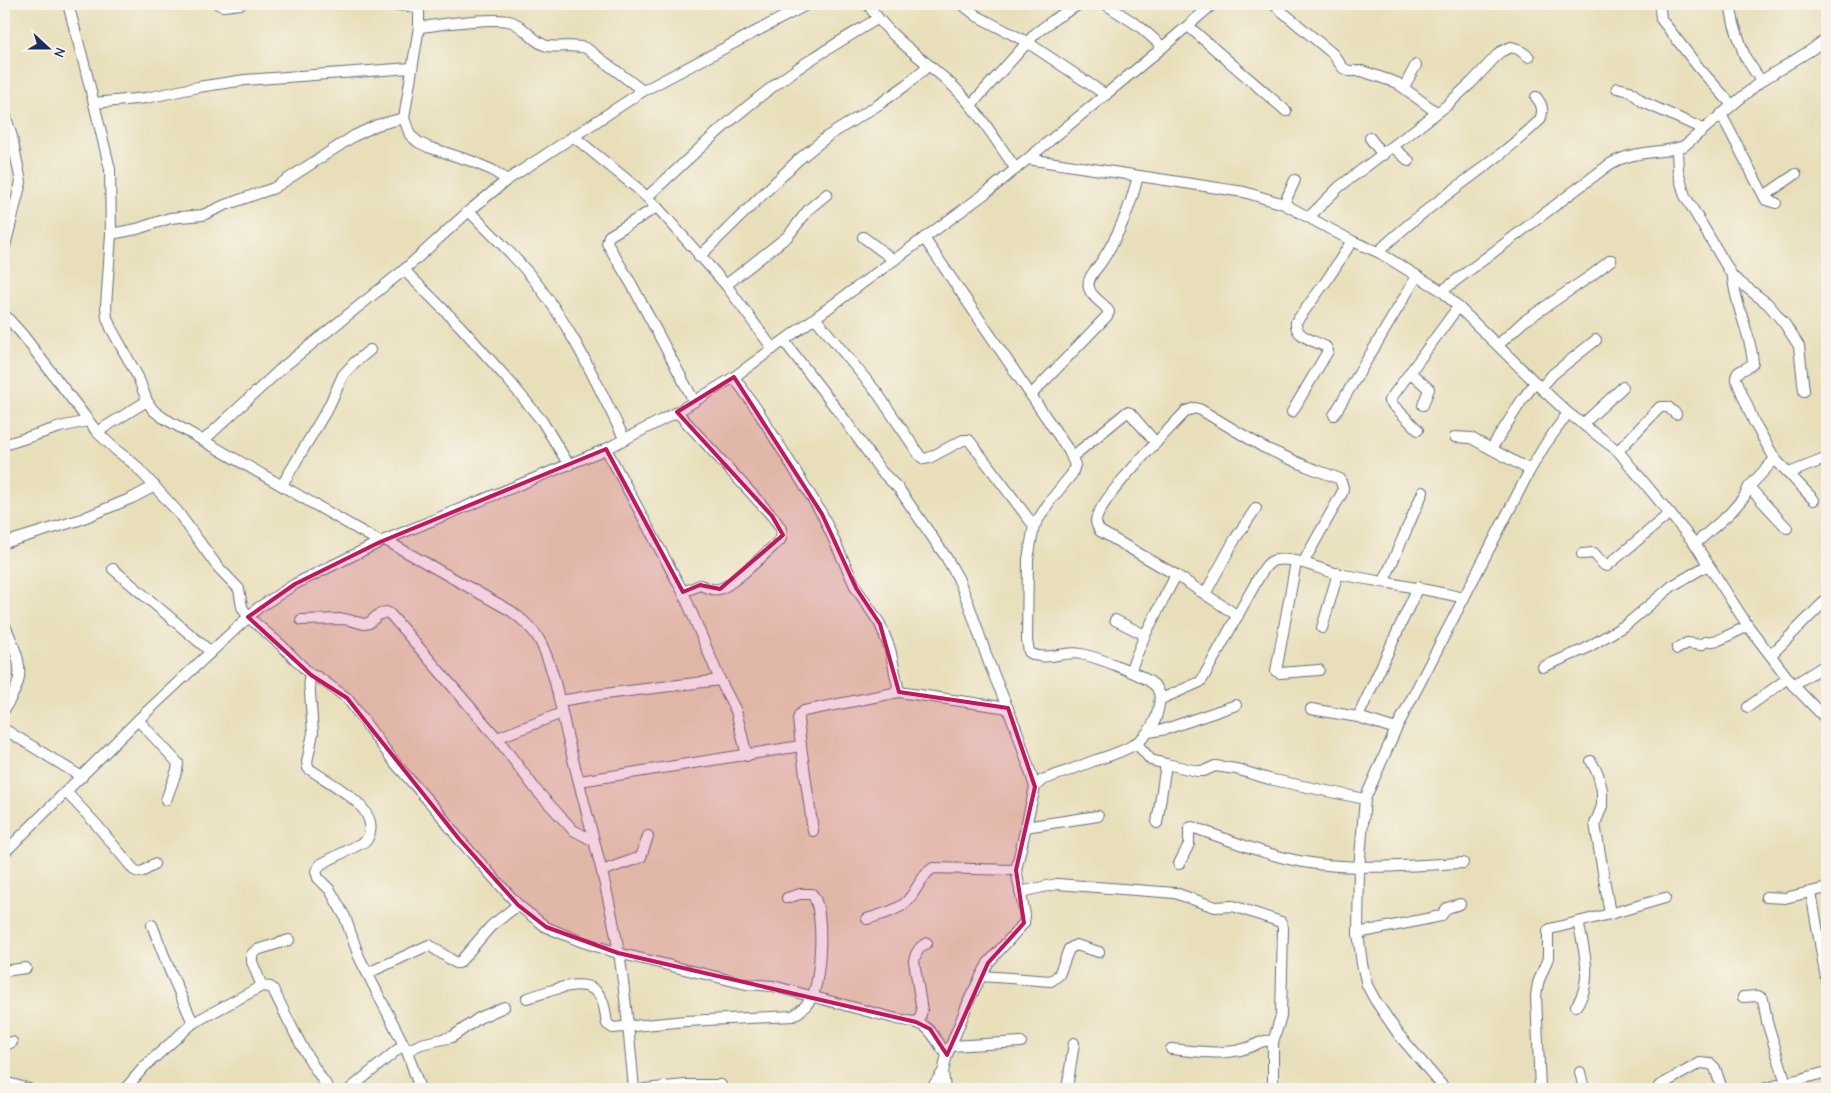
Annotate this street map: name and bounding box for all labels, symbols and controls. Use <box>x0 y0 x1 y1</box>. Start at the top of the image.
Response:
north arrow <box>22 22 72 72</box>
text: N <box>50 45 69 60</box>

